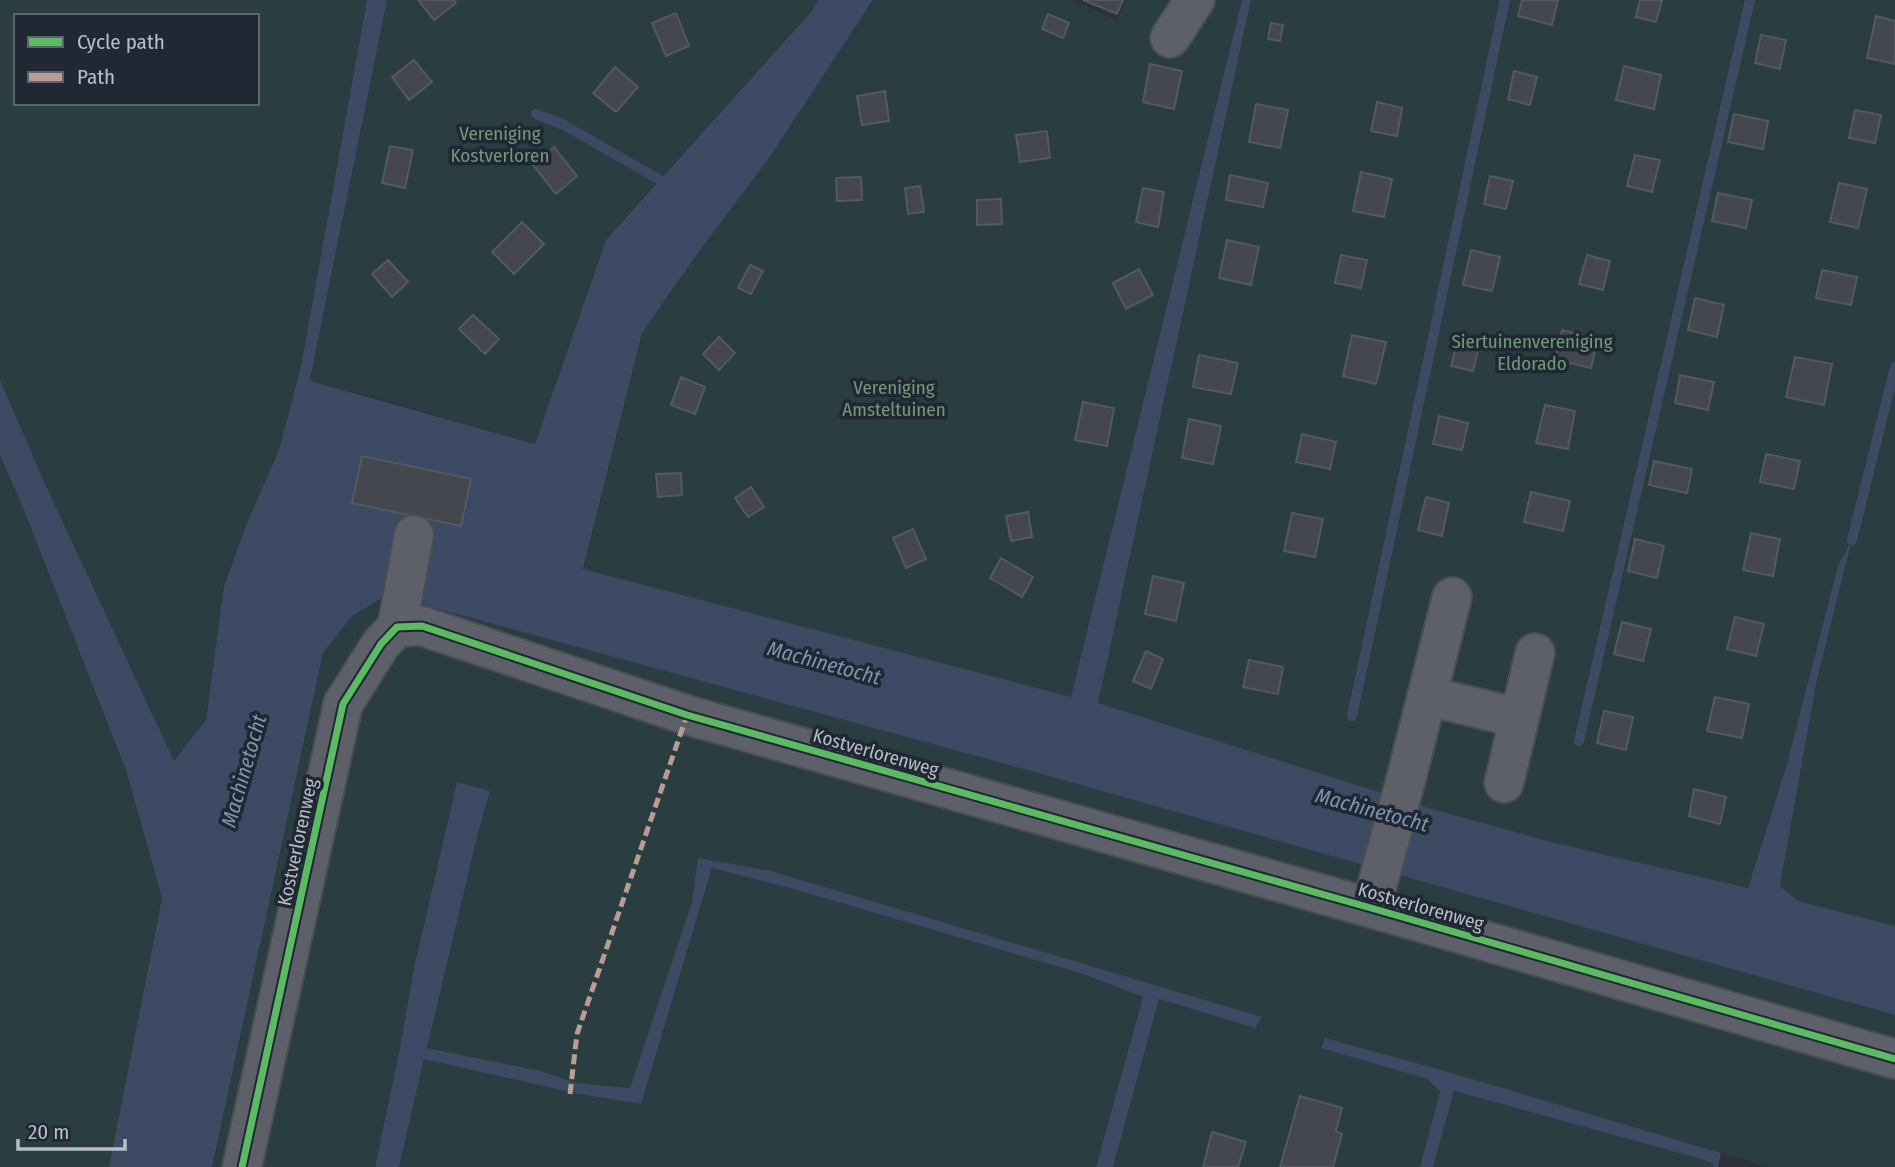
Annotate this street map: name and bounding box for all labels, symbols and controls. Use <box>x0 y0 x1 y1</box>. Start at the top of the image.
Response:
legend <box>14 14 259 105</box>
text: Cycle path <box>77 29 165 55</box>
text: Path <box>77 64 115 90</box>
park label: Vereniging Kostverloren <box>451 122 549 167</box>
park label: Siertuinenvereniging Eldorado <box>1451 330 1613 375</box>
park label: Vereniging Amsteltuinen <box>842 376 946 421</box>
water label: Machinetocht <box>765 635 884 691</box>
water label: Machinetocht <box>215 711 273 830</box>
street label: Kostverlorenweg <box>810 724 941 781</box>
street label: Kostverlorenweg <box>273 776 322 908</box>
water label: Machinetocht <box>1313 782 1432 838</box>
street label: Kostverlorenweg <box>1355 878 1486 935</box>
scale bar <box>18 1108 124 1152</box>
text: 20 m <box>28 1119 69 1145</box>

